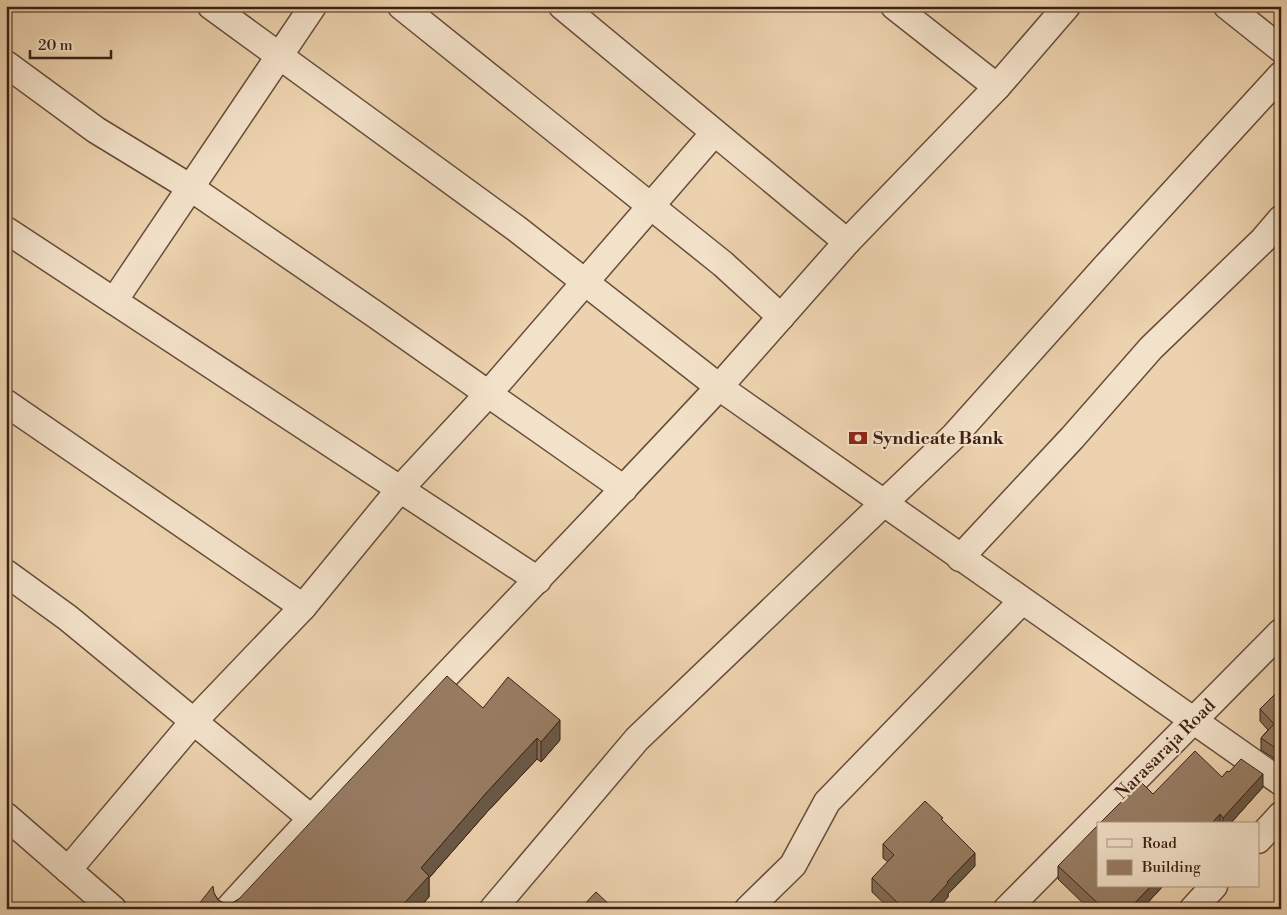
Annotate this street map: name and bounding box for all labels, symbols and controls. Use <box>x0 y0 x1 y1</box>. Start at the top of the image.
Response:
scale bar <box>30 28 111 60</box>
text: 20 m <box>38 36 73 55</box>
bank icon: Syndicate Bank <box>847 427 869 449</box>
place label: Syndicate Bank <box>873 427 1005 450</box>
street label: Narasaraja Road <box>1110 694 1221 805</box>
legend <box>1097 822 1260 888</box>
text: Road <box>1142 834 1177 853</box>
text: Building <box>1141 858 1201 877</box>

